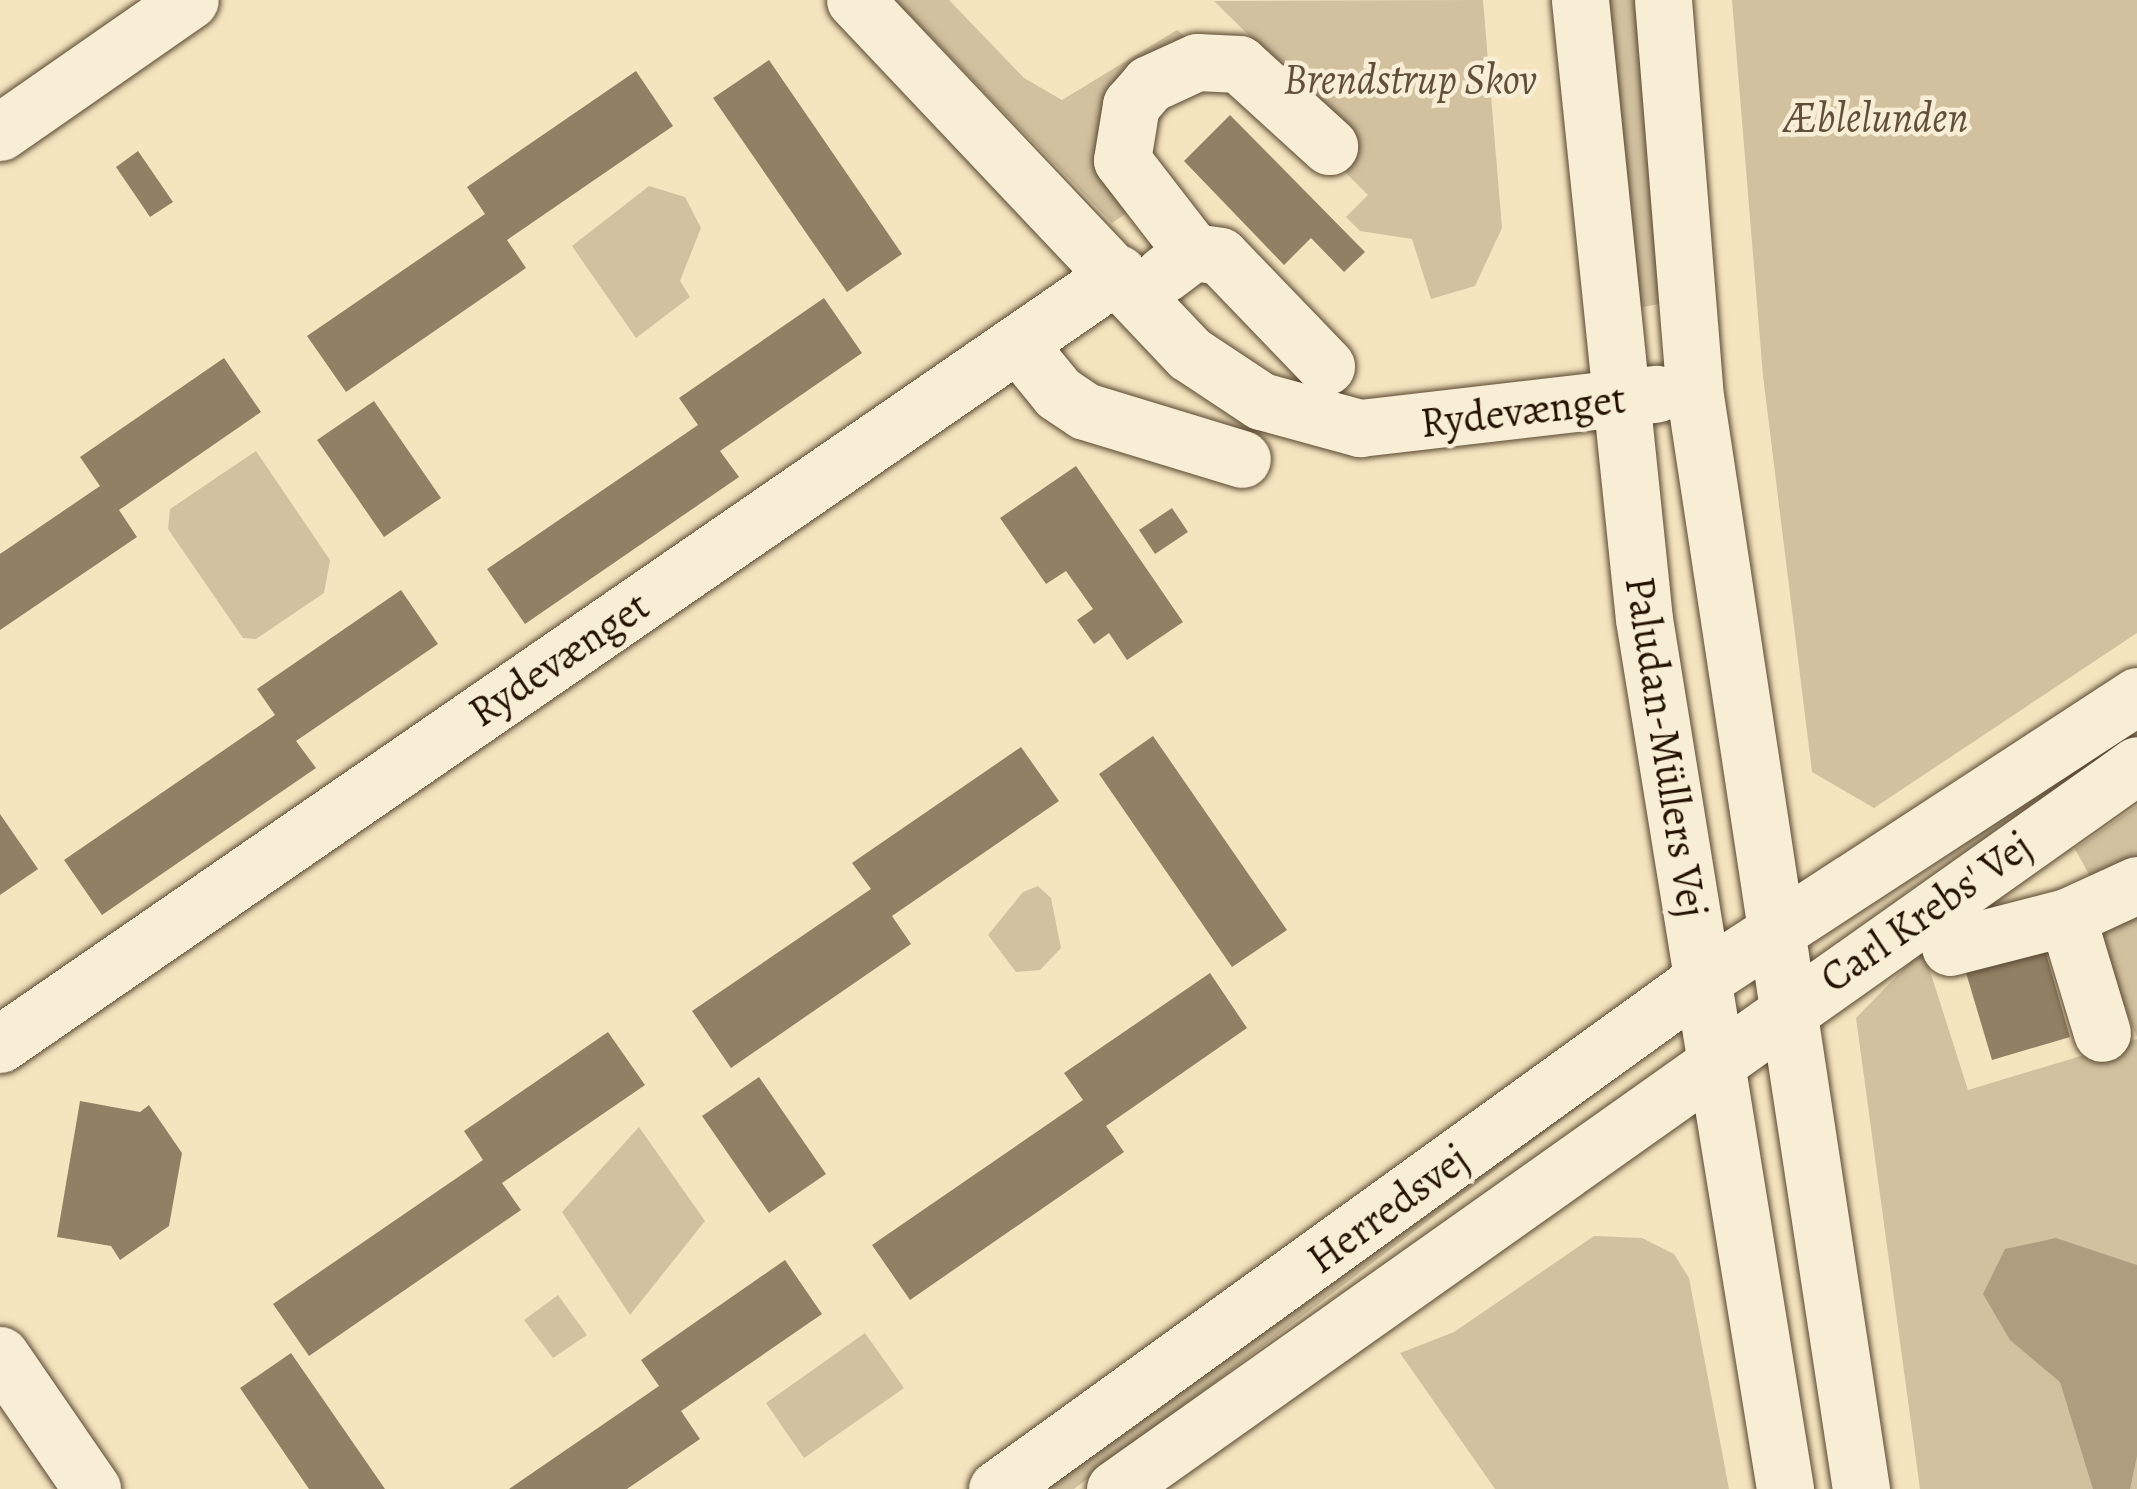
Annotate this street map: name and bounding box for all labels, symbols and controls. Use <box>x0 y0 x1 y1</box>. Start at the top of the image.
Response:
park label: Brendstrup Skov <box>1283 54 1537 104</box>
park label: Æblelunden <box>1784 92 1968 142</box>
street label: Rydevænget <box>1417 373 1629 449</box>
street label: Paludan-Müllers Vej <box>1614 573 1718 921</box>
street label: Rydevænget <box>459 580 659 738</box>
street label: Carl Krebs' Vej <box>1810 820 2042 1004</box>
street label: Herredsvej <box>1298 1134 1478 1284</box>

